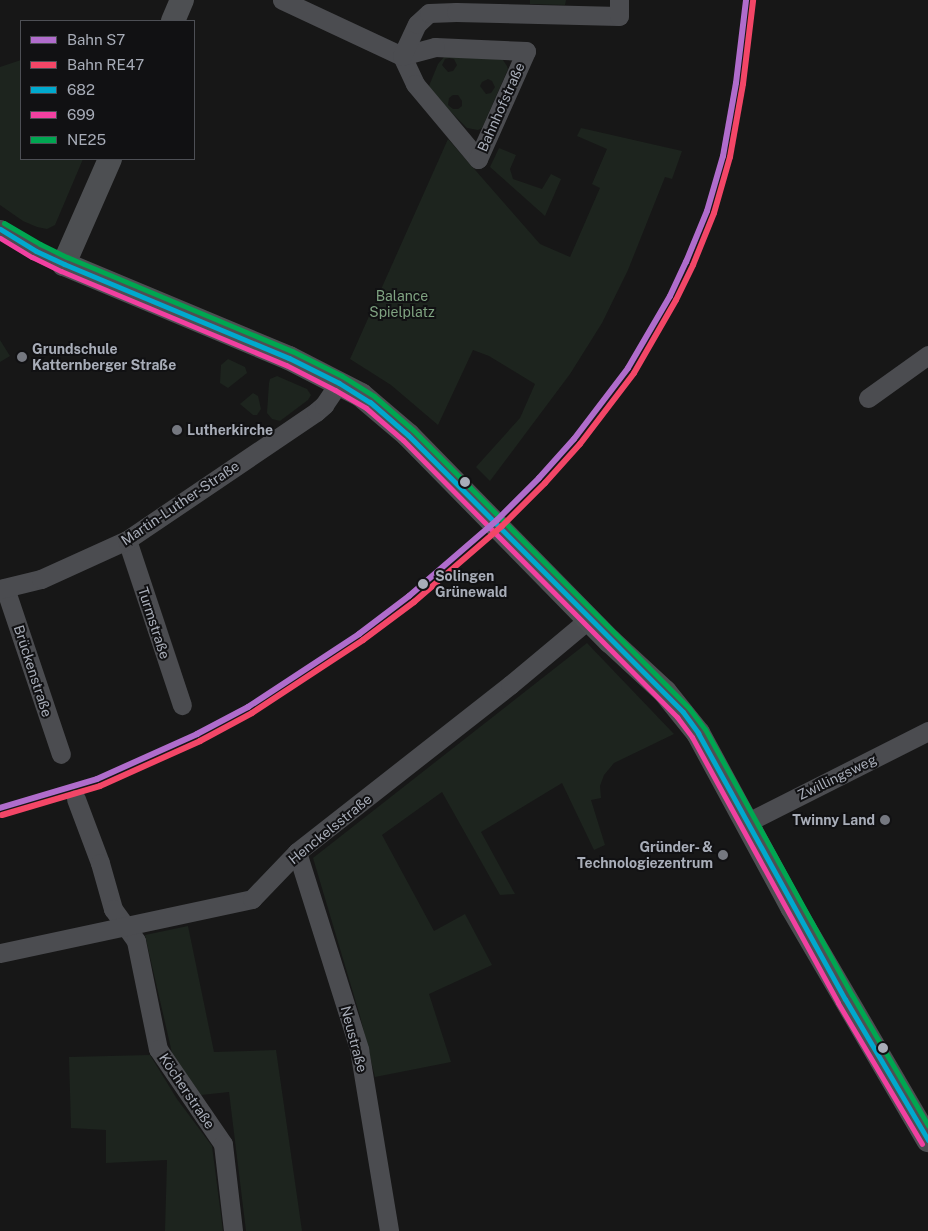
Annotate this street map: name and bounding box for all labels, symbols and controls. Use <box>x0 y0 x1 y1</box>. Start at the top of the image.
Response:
legend <box>20 20 195 160</box>
text: Bahn S7 <box>67 31 125 48</box>
text: Bahn RE47 <box>67 56 144 73</box>
street label: Bahnhofstraße <box>474 60 528 154</box>
text: 682 <box>67 81 95 98</box>
text: 699 <box>67 106 95 123</box>
text: NE25 <box>67 131 106 148</box>
park label: Balance Spielplatz <box>369 288 435 321</box>
place label: Grundschule Katternberger Straße <box>32 341 176 374</box>
marker: Grundschule Katternberger Straße <box>16 351 28 363</box>
place label: Lutherkirche <box>187 422 273 438</box>
marker: Lutherkirche <box>171 424 183 436</box>
street label: Martin-Luther-Straße <box>118 457 242 549</box>
unlabelled marker <box>460 477 470 487</box>
place label: Solingen Grünewald <box>435 568 507 600</box>
marker: Solingen Grünewald <box>415 576 431 592</box>
street label: Turmstraße <box>134 585 174 661</box>
street label: Brückenstraße <box>10 623 56 719</box>
street label: Zwillingsweg <box>795 751 879 803</box>
street label: Henckelsstraße <box>285 790 375 868</box>
place label: Twinny Land <box>792 812 875 828</box>
marker: Twinny Land <box>879 814 891 826</box>
place label: Gründer- & Technologiezentrum <box>577 839 713 872</box>
marker: Gründer- & Technologiezentrum <box>717 849 729 861</box>
street label: Neustraße <box>337 1004 371 1074</box>
unlabelled marker <box>878 1043 888 1053</box>
street label: Köcherstraße <box>156 1050 218 1132</box>

